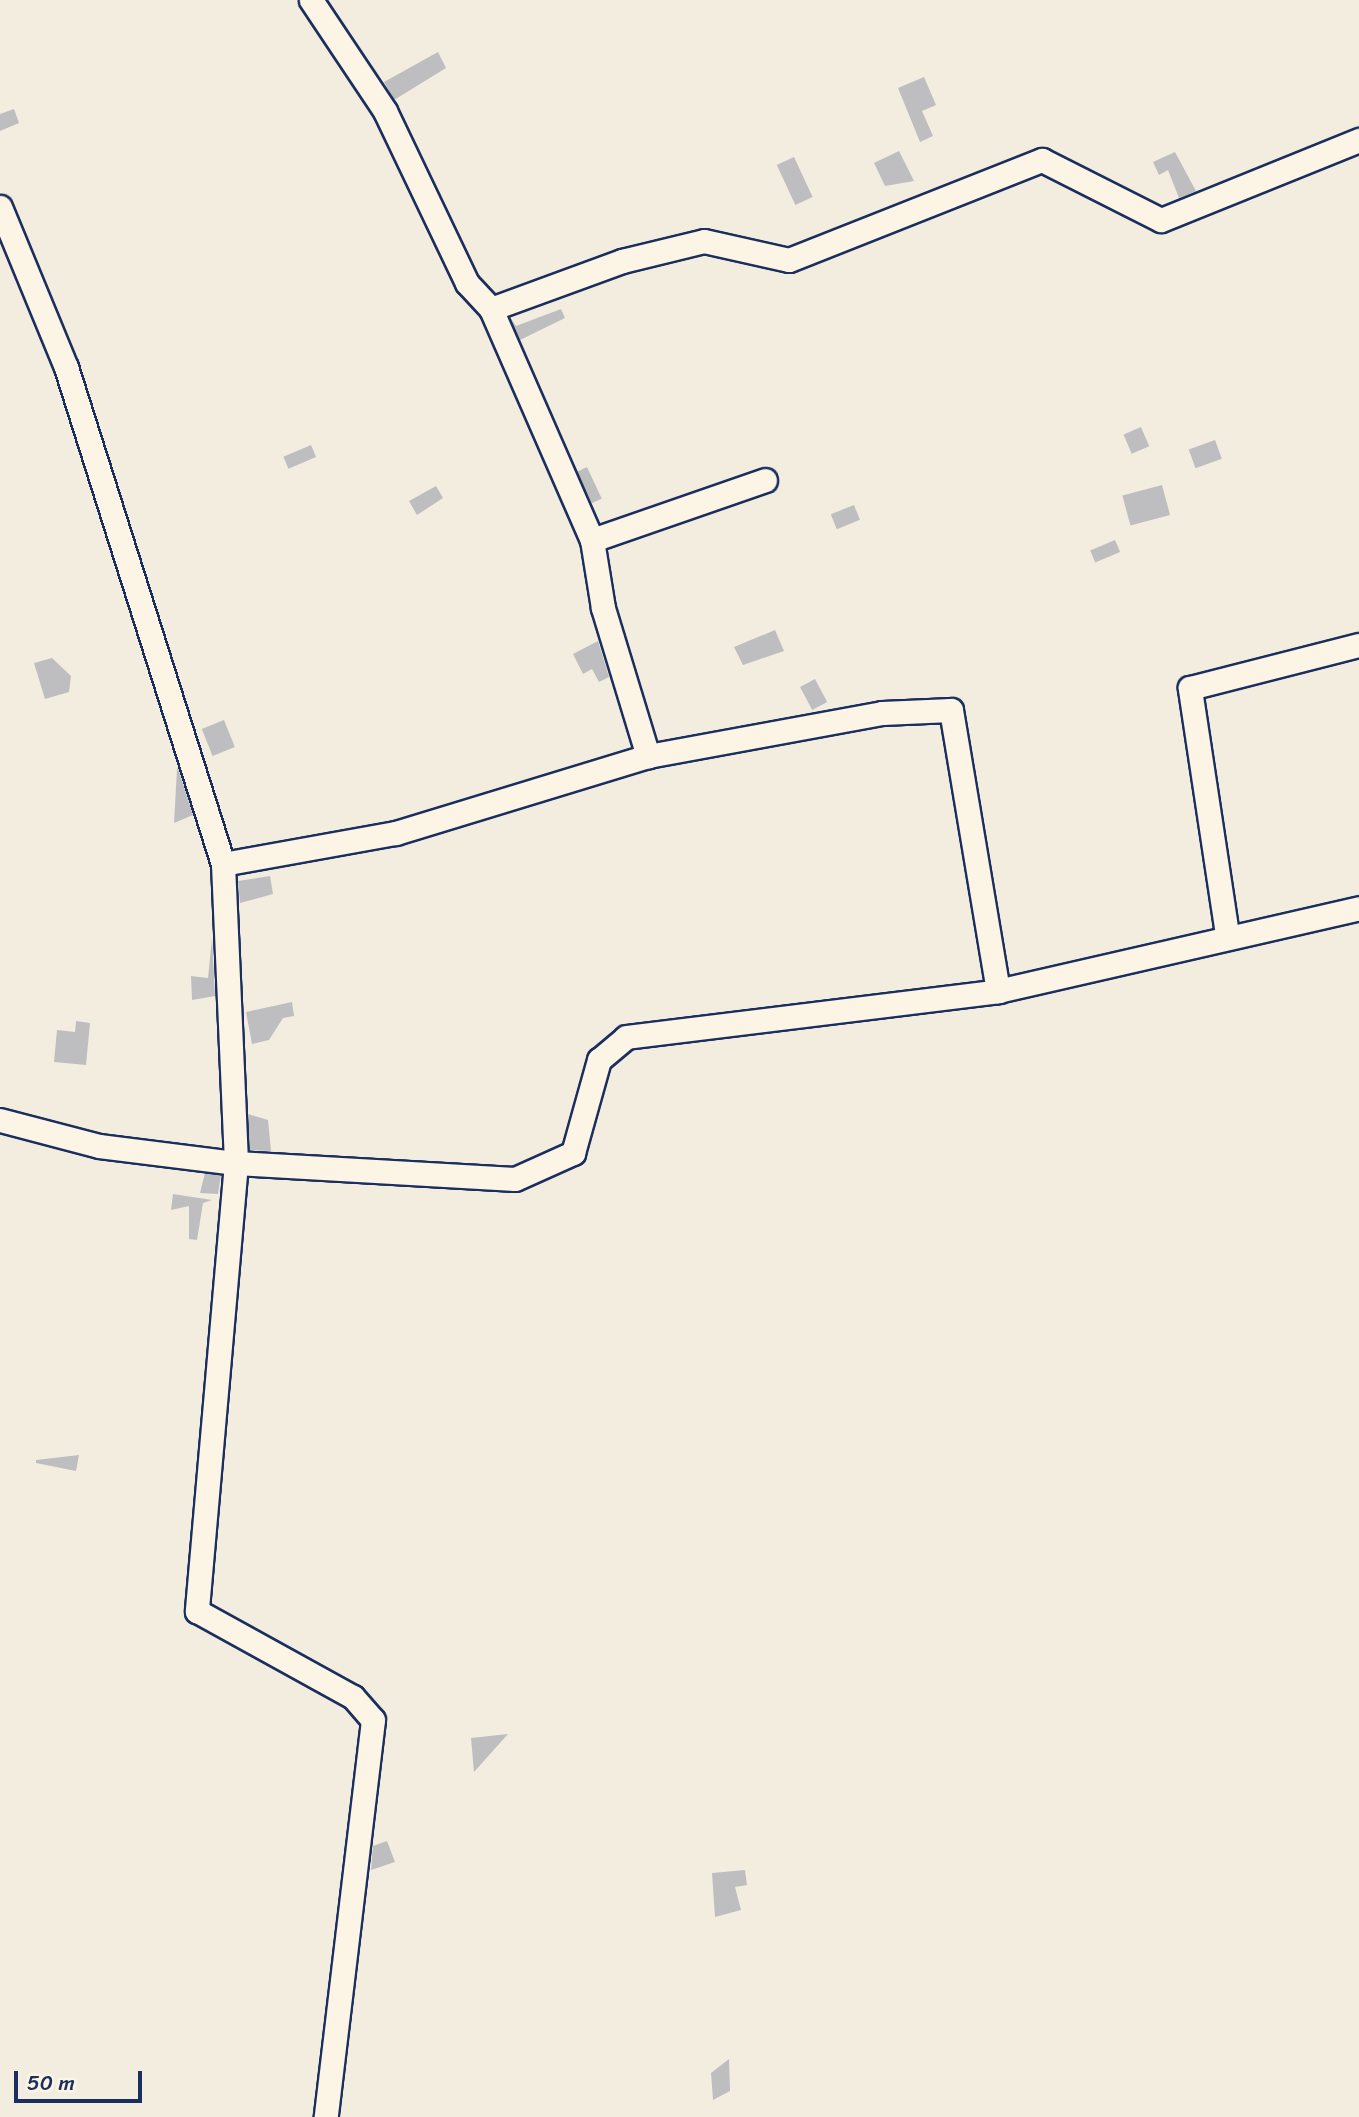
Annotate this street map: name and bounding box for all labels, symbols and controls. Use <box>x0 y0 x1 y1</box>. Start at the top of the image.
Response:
scale bar <box>18 2058 145 2102</box>
text: 50 m <box>27 2064 75 2102</box>

